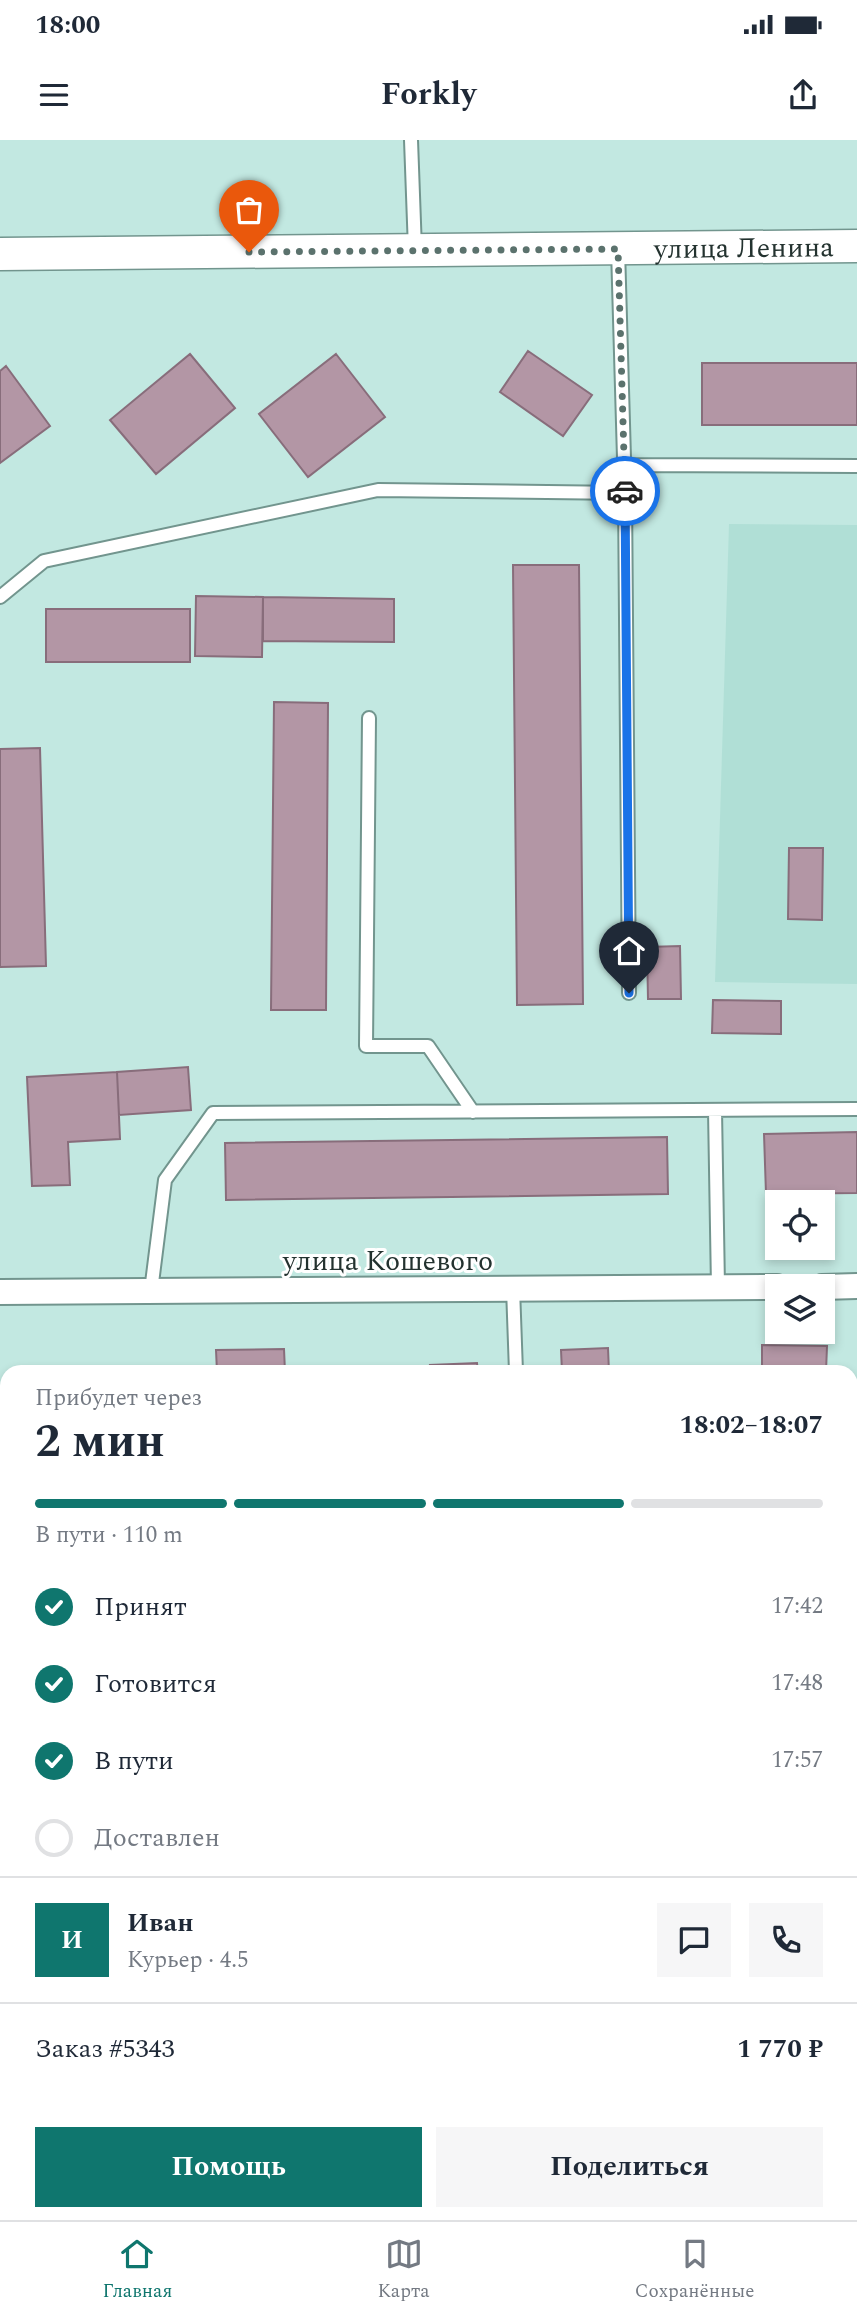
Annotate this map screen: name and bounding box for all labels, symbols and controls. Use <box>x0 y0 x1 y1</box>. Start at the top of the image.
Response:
text: 18:00 <box>35 5 100 45</box>
text: Forkly <box>381 70 476 119</box>
icon: menu <box>35 76 73 114</box>
icon: share <box>784 76 822 114</box>
pin <box>219 180 279 252</box>
icon: bag <box>230 191 268 229</box>
street label: улица Ленина <box>653 226 834 271</box>
courier <box>590 456 660 526</box>
icon: car <box>606 472 644 510</box>
pin <box>599 921 659 993</box>
icon: home <box>610 932 648 970</box>
map controls <box>765 1190 835 1344</box>
button: locate <box>765 1190 835 1260</box>
street label: улица Кошевого <box>282 1240 493 1283</box>
button: layers <box>765 1274 835 1344</box>
text: Прибудет через <box>35 1381 202 1416</box>
text: 18:02–18:07 <box>679 1405 823 1445</box>
text: 2 мин <box>35 1407 165 1477</box>
text: В пути · 110 m <box>35 1518 183 1553</box>
text: Принят <box>94 1587 187 1627</box>
icon: check <box>35 1588 73 1626</box>
text: 17:42 <box>771 1589 823 1624</box>
text: Готовится <box>94 1664 217 1704</box>
icon: check <box>35 1665 73 1703</box>
text: 17:48 <box>771 1666 823 1701</box>
text: В пути <box>94 1741 174 1781</box>
icon: check <box>35 1742 73 1780</box>
text: 17:57 <box>771 1743 823 1778</box>
text: Доставлен <box>94 1818 220 1858</box>
text: Иван <box>127 1903 194 1943</box>
button: chat <box>657 1903 731 1977</box>
button: phone <box>749 1903 823 1977</box>
text: И <box>61 1920 83 1960</box>
text: Курьер · 4.5 <box>127 1943 249 1978</box>
text: Заказ #5343 <box>35 2029 174 2069</box>
text: 1 770 ₽ <box>737 2029 823 2069</box>
button: Помощь <box>35 2127 422 2207</box>
button: Поделиться <box>436 2127 823 2207</box>
tab: Главная <box>103 2235 172 2306</box>
tab: Карта <box>378 2235 430 2306</box>
tab: Сохранённые <box>635 2235 754 2306</box>

